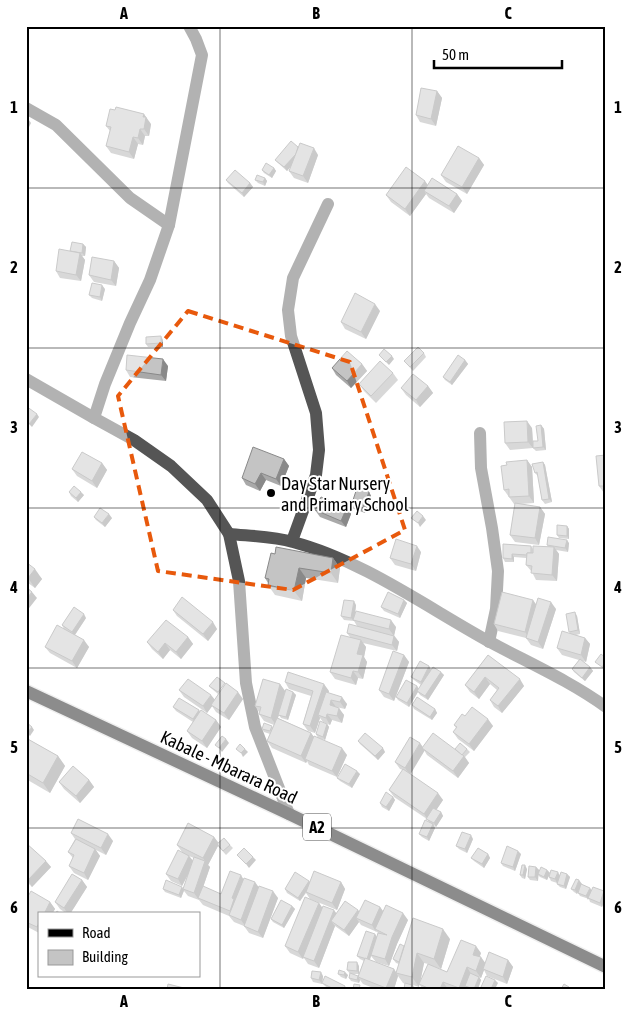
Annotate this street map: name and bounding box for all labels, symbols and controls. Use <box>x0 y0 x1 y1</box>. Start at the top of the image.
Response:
text: A <box>119 4 128 22</box>
text: B <box>312 4 320 22</box>
text: C <box>504 4 512 22</box>
scale bar <box>434 38 562 70</box>
text: 50 m <box>442 46 469 63</box>
text: 1 <box>10 98 18 116</box>
text: 1 <box>614 98 622 116</box>
text: 2 <box>10 258 18 276</box>
text: 2 <box>614 258 622 276</box>
text: 3 <box>10 418 18 436</box>
text: 3 <box>614 418 622 436</box>
place label: Day Star Nursery and Primary School <box>281 473 409 515</box>
marker: Day Star Nursery and Primary School <box>265 487 277 499</box>
text: 4 <box>9 578 18 596</box>
text: 4 <box>613 578 622 596</box>
street label: Kabale - Mbarara Road <box>157 726 301 808</box>
text: 5 <box>10 738 18 756</box>
text: 5 <box>614 738 622 756</box>
road number: A2 <box>303 814 331 840</box>
text: 6 <box>10 898 18 916</box>
text: 6 <box>614 898 622 916</box>
legend <box>38 912 200 978</box>
text: Road <box>82 924 111 941</box>
text: Building <box>82 948 128 965</box>
text: A <box>119 992 128 1010</box>
text: B <box>312 992 320 1010</box>
text: C <box>504 992 512 1010</box>

